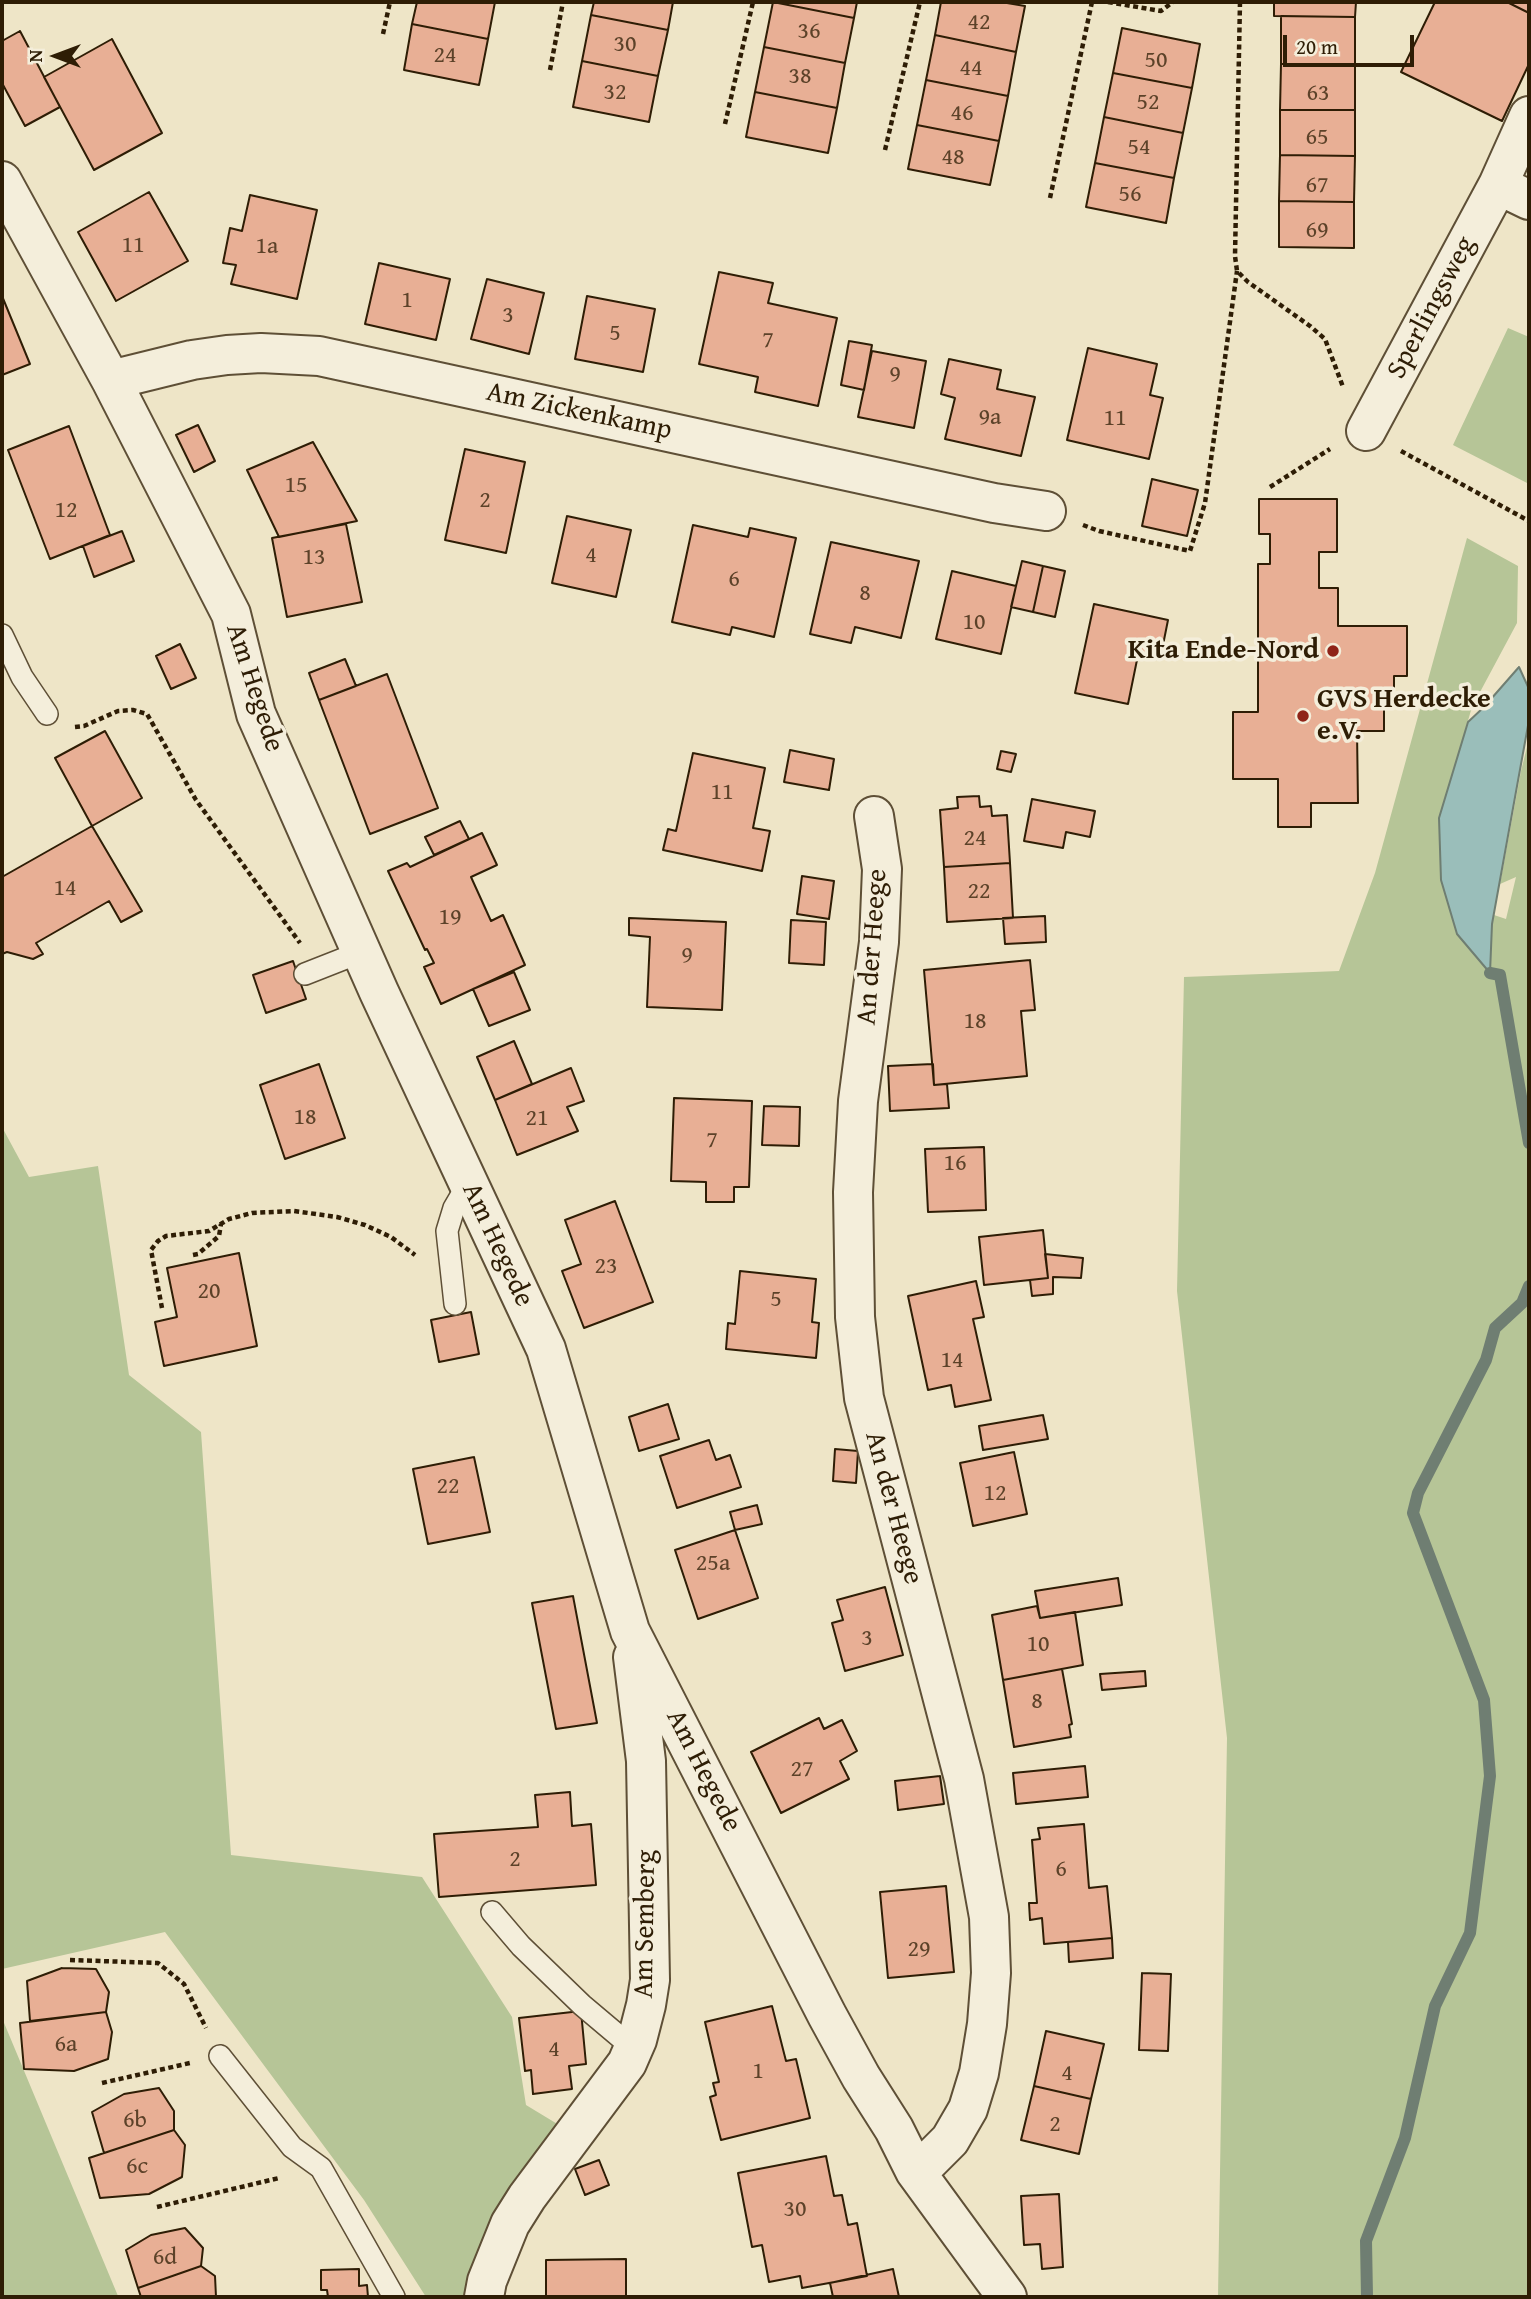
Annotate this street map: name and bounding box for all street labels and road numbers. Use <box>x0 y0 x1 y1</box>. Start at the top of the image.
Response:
street label: Sperlingsweg <box>1380 231 1484 385</box>
street label: Am Zickenkamp <box>483 376 675 448</box>
street label: Am Hegede <box>217 620 291 756</box>
street label: An der Heege <box>851 868 895 1026</box>
street label: Am Hegede <box>454 1178 540 1312</box>
street label: An der Heege <box>857 1428 929 1588</box>
street label: Am Hegede <box>658 1704 748 1838</box>
street label: Am Semberg <box>628 1849 664 1999</box>

